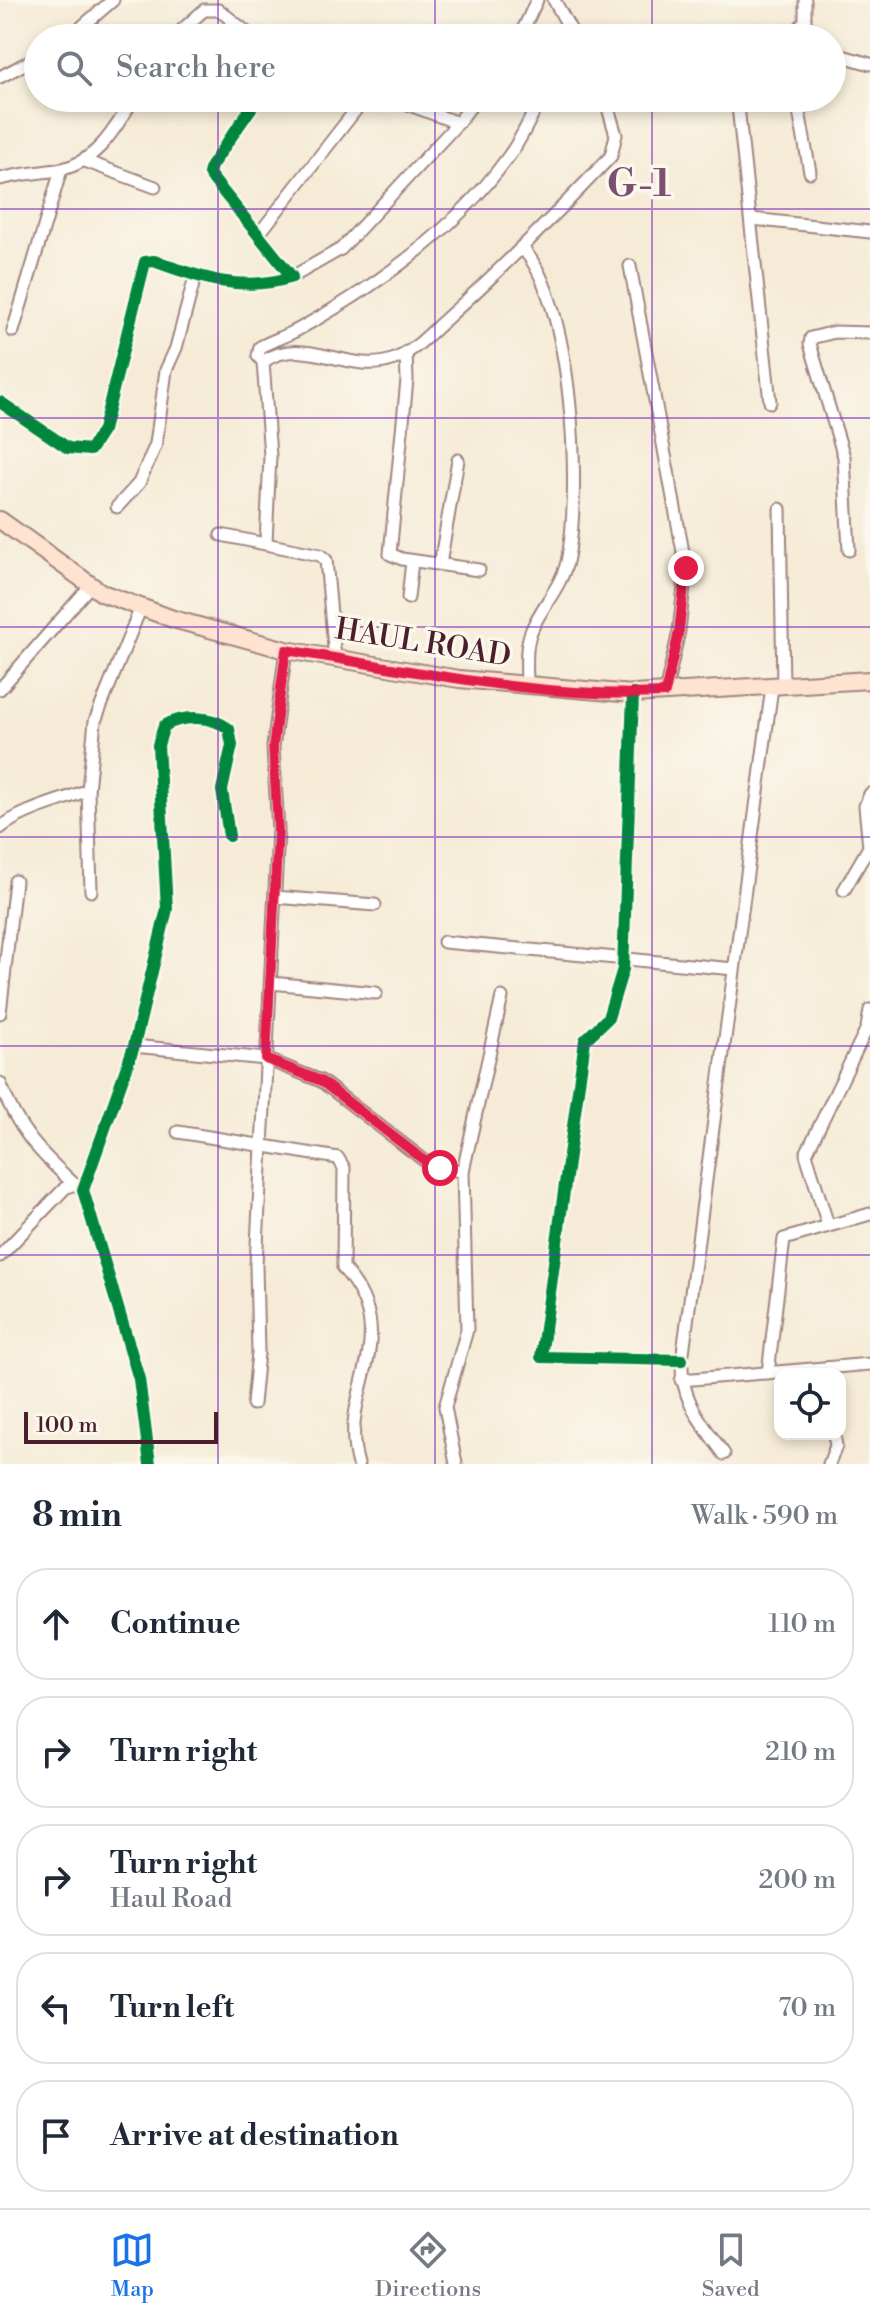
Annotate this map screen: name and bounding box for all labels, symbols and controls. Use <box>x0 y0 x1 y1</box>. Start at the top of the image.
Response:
search box <box>24 24 846 112</box>
icon: search <box>52 46 96 90</box>
text: Search here <box>116 49 276 87</box>
district label: G-1 <box>607 161 671 208</box>
route end <box>668 550 704 586</box>
street label: HAUL ROAD <box>332 610 514 676</box>
route start <box>422 1150 458 1186</box>
map controls <box>774 1368 846 1440</box>
button: locate <box>774 1368 846 1440</box>
scale bar <box>24 1408 218 1444</box>
text: 100 m <box>36 1412 98 1439</box>
text: 8 min <box>32 1495 122 1537</box>
text: Walk · 590 m <box>691 1500 838 1532</box>
icon: ahead <box>34 1602 78 1646</box>
text: Continue <box>110 1605 241 1643</box>
text: 110 m <box>768 1608 836 1640</box>
icon: right <box>34 1730 78 1774</box>
text: Turn right <box>110 1733 257 1771</box>
text: 210 m <box>765 1736 836 1768</box>
text: Turn right <box>110 1845 257 1883</box>
icon: right <box>34 1858 78 1902</box>
text: 200 m <box>759 1864 836 1896</box>
text: Haul Road <box>110 1883 232 1915</box>
icon: left <box>34 1986 78 2030</box>
text: Turn left <box>110 1989 234 2027</box>
text: 70 m <box>778 1992 836 2024</box>
icon: arrive <box>34 2114 78 2158</box>
text: Arrive at destination <box>110 2117 399 2155</box>
tab: Map <box>110 2228 154 2303</box>
tab: Directions <box>375 2228 481 2303</box>
tab: Saved <box>702 2228 760 2303</box>

